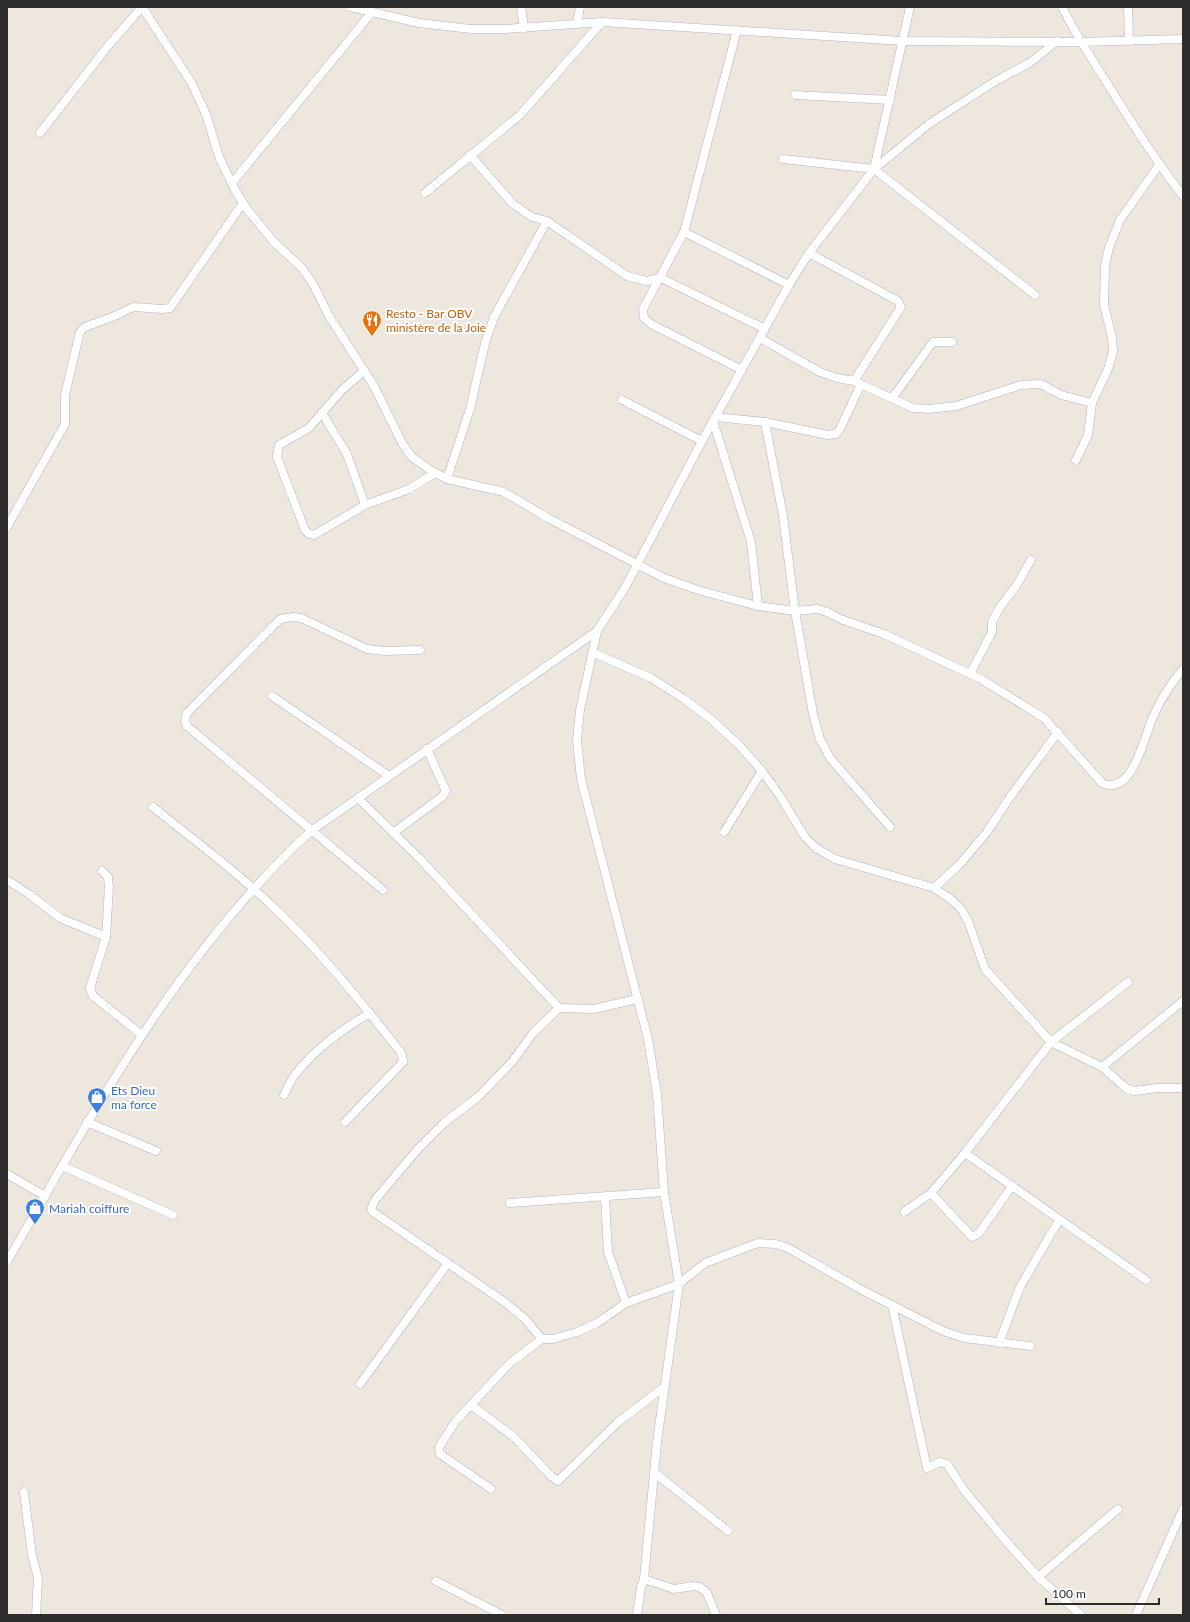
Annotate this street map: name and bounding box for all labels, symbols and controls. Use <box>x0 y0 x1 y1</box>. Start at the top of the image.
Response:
place label: Resto - Bar OBV ministère de la Joie <box>386 306 486 335</box>
restaurant icon: Resto - Bar OBV ministère de la Joie <box>361 309 383 337</box>
place label: Ets Dieu ma force <box>111 1083 157 1112</box>
shop icon: Ets Dieu ma force <box>86 1086 108 1114</box>
shop icon: Mariah coiffure <box>24 1197 46 1225</box>
place label: Mariah coiffure <box>49 1201 129 1216</box>
scale bar <box>1046 1580 1159 1606</box>
text: 100 m <box>1052 1586 1086 1601</box>

